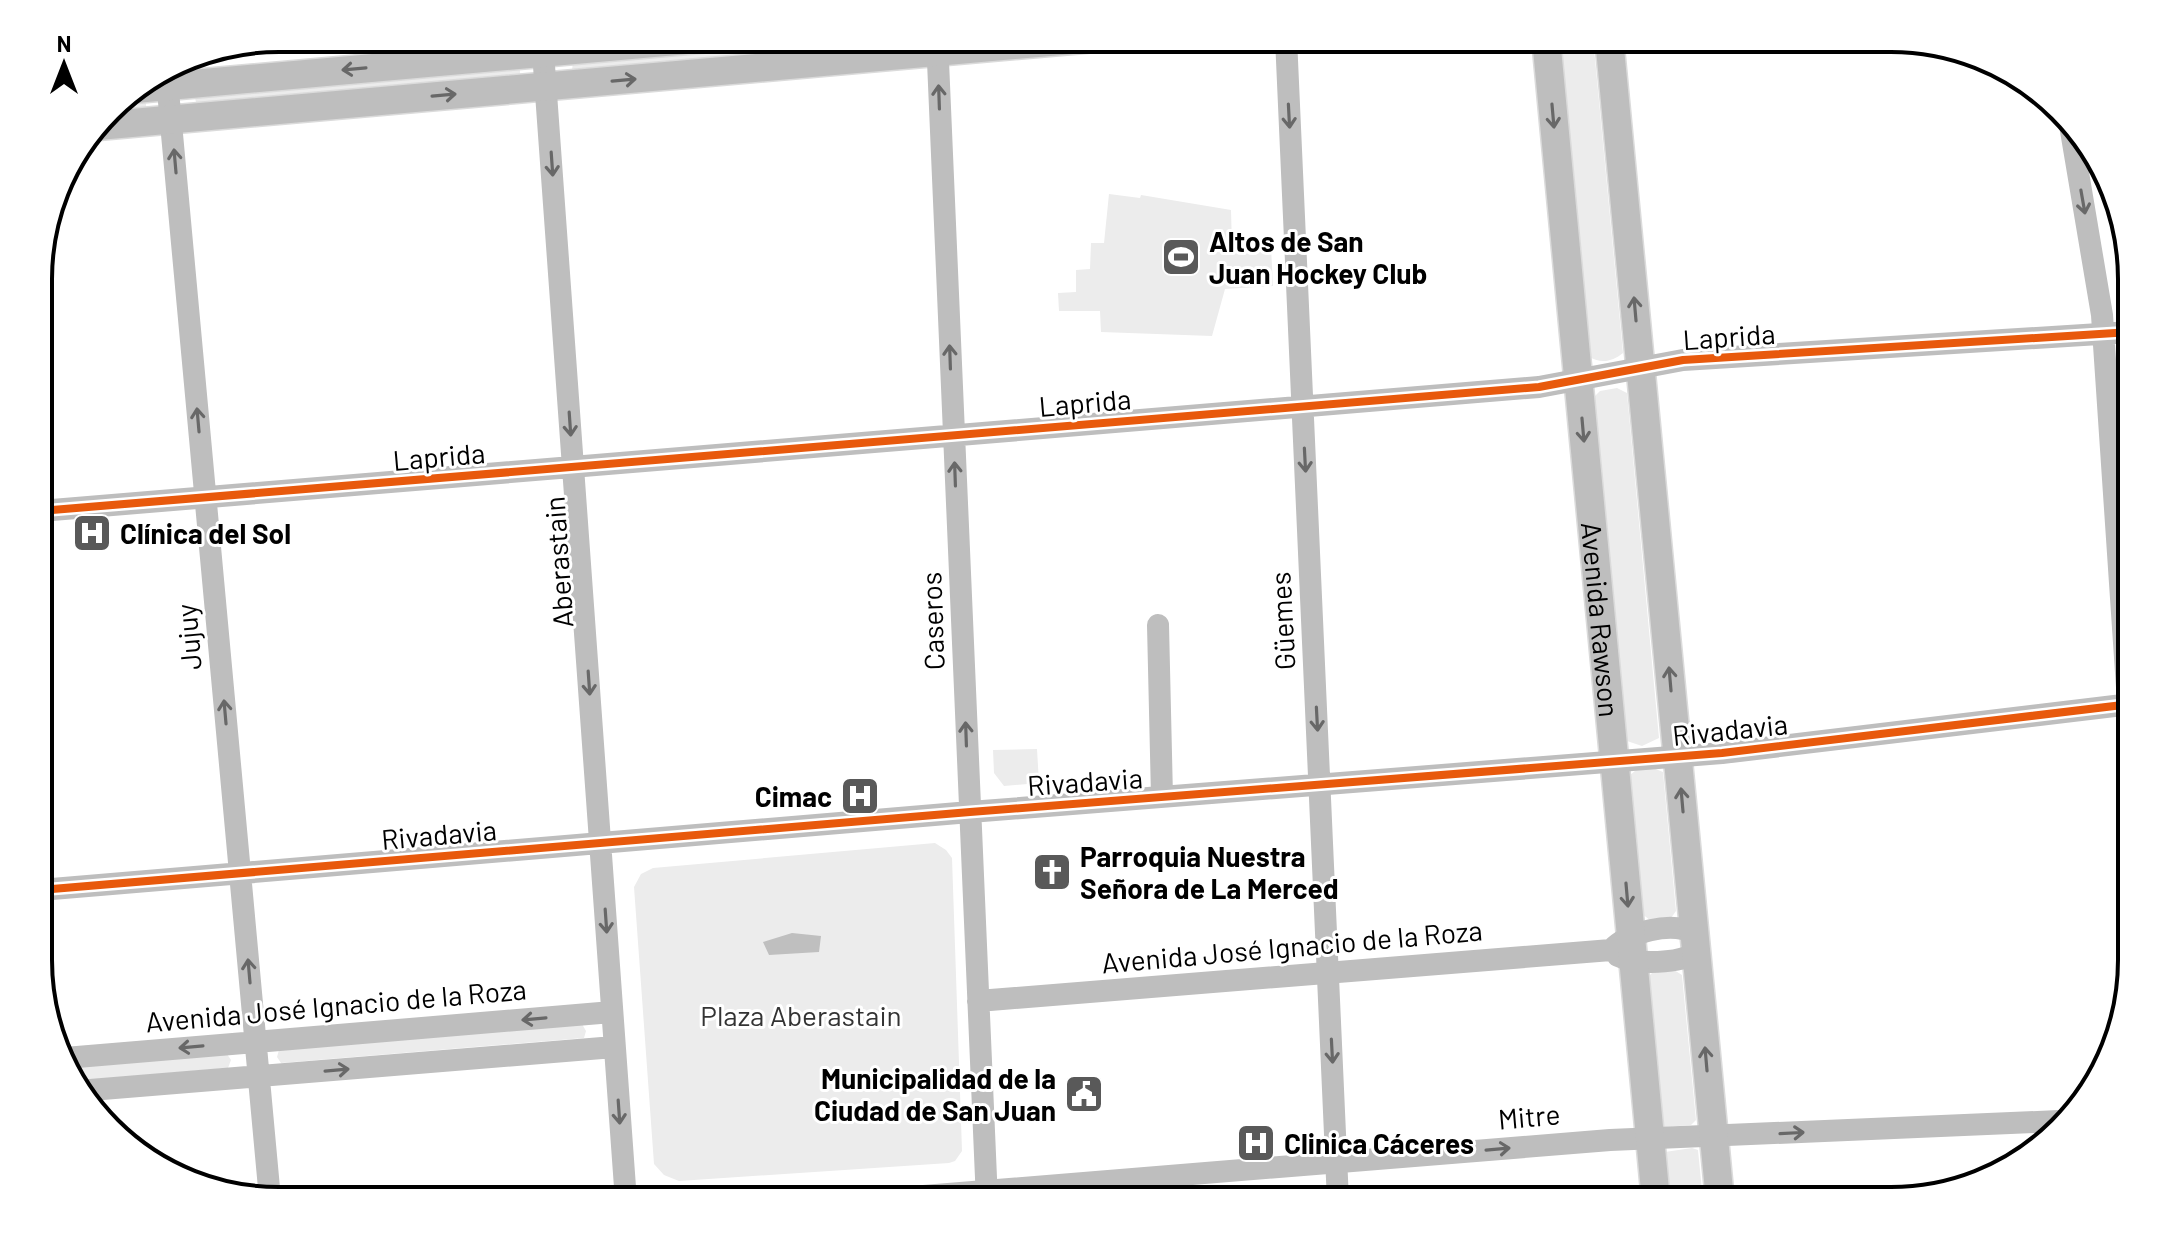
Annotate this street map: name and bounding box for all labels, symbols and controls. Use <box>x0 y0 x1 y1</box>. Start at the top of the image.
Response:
north arrow <box>24 24 104 104</box>
text: N <box>57 30 71 56</box>
one-way arrow <box>341 62 368 77</box>
one-way arrow <box>610 72 637 87</box>
one-way arrow <box>932 84 947 111</box>
one-way arrow <box>430 88 457 103</box>
one-way arrow <box>1282 102 1297 129</box>
one-way arrow <box>1546 102 1561 129</box>
one-way arrow <box>167 148 182 175</box>
one-way arrow <box>545 150 560 177</box>
one-way arrow <box>2076 189 2091 214</box>
place label: Altos de San Juan Hockey Club <box>1209 224 1427 290</box>
sports icon: Altos de San Juan Hockey Club <box>1160 236 1202 278</box>
one-way arrow <box>1627 296 1642 323</box>
street label: Laprida <box>1682 316 1776 356</box>
one-way arrow <box>943 344 958 371</box>
street label: Laprida <box>1037 381 1133 423</box>
one-way arrow <box>191 407 206 433</box>
one-way arrow <box>563 410 578 437</box>
one-way arrow <box>1575 416 1590 443</box>
street label: Laprida <box>391 435 487 477</box>
one-way arrow <box>1298 446 1313 473</box>
one-way arrow <box>948 462 963 488</box>
street label: Aberastain <box>536 495 580 629</box>
hospital icon: Clínica del Sol <box>71 512 113 554</box>
place label: Clínica del Sol <box>120 516 291 550</box>
street label: Avenida Rawson <box>1575 520 1627 719</box>
street label: Caseros <box>913 571 951 671</box>
street label: Güemes <box>1262 571 1302 671</box>
street label: Jujuy <box>168 603 208 671</box>
one-way arrow <box>1662 666 1677 693</box>
one-way arrow <box>582 669 597 696</box>
one-way arrow <box>217 699 232 726</box>
one-way arrow <box>1309 705 1324 732</box>
street label: Rivadavia <box>1671 706 1789 752</box>
one-way arrow <box>959 721 974 748</box>
street label: Rivadavia <box>1026 760 1144 802</box>
hospital icon: Cimac <box>839 775 881 817</box>
place label: Cimac <box>755 779 832 813</box>
one-way arrow <box>1674 787 1689 814</box>
street label: Rivadavia <box>380 812 498 856</box>
place label: Parroquia Nuestra Señora de La Merced <box>1080 839 1339 905</box>
church icon: Parroquia Nuestra Señora de La Merced <box>1031 851 1073 893</box>
one-way arrow <box>1620 881 1635 908</box>
one-way arrow <box>599 907 614 934</box>
street label: Avenida José Ignacio de la Roza <box>1100 912 1484 980</box>
one-way arrow <box>241 958 256 985</box>
street label: Avenida José Ignacio de la Roza <box>144 971 528 1039</box>
park label: Plaza Aberastain <box>700 998 902 1032</box>
one-way arrow <box>521 1011 548 1026</box>
one-way arrow <box>1324 1037 1339 1064</box>
one-way arrow <box>179 1040 205 1055</box>
one-way arrow <box>1698 1046 1713 1073</box>
place label: Municipalidad de la Ciudad de San Juan <box>814 1061 1056 1127</box>
one-way arrow <box>323 1062 350 1077</box>
public building icon: Municipalidad de la Ciudad de San Juan <box>1063 1073 1105 1115</box>
street label: Mitre <box>1496 1096 1562 1136</box>
one-way arrow <box>612 1098 627 1125</box>
hospital icon: Clinica Cáceres <box>1235 1122 1277 1164</box>
place label: Clinica Cáceres <box>1284 1126 1474 1160</box>
one-way arrow <box>1778 1126 1804 1141</box>
one-way arrow <box>1484 1141 1511 1156</box>

